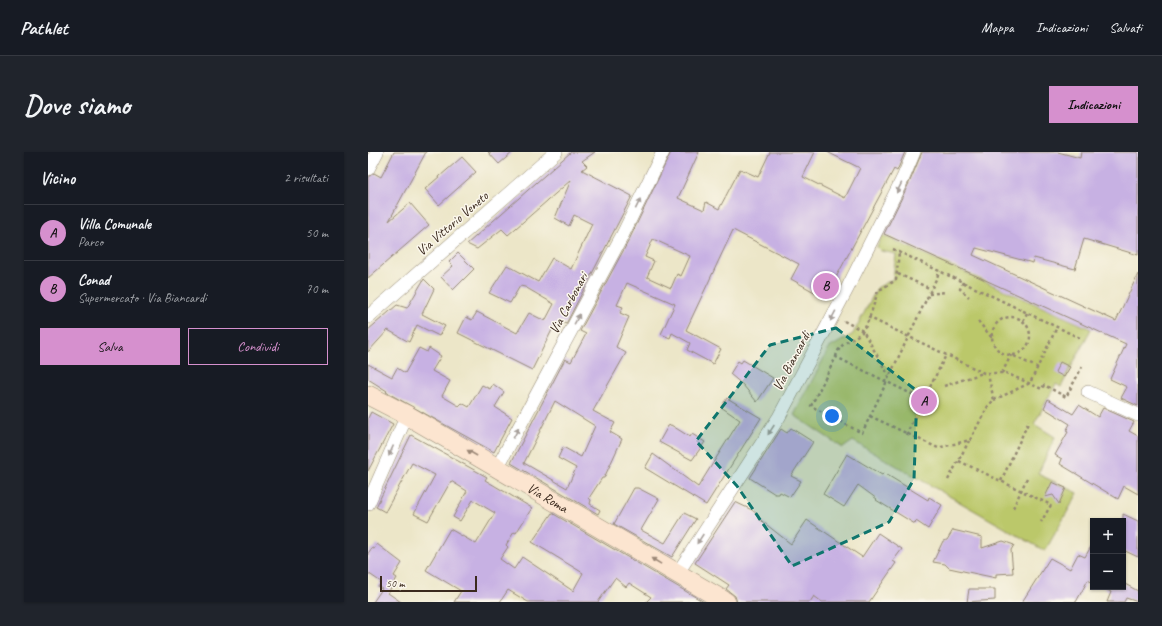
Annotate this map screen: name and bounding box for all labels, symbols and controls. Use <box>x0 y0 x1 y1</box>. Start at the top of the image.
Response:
text: Pathlet <box>20 16 68 40</box>
text: Mappa <box>981 19 1014 36</box>
text: Indicazioni <box>1036 19 1087 36</box>
text: Salvati <box>1109 19 1142 36</box>
button: Indicazioni <box>1049 86 1138 123</box>
text: Dove siamo <box>24 87 130 122</box>
text: Vicino <box>40 168 75 189</box>
text: 2 risultati <box>284 170 328 186</box>
one-way arrow <box>895 182 902 193</box>
street label: Via Vittorio Veneto <box>413 187 493 259</box>
one-way arrow <box>635 198 641 210</box>
text: Villa Comunale <box>78 215 151 234</box>
text: A <box>50 225 56 241</box>
text: 50 m <box>306 225 328 241</box>
text: Parco <box>78 234 103 250</box>
street label: Via Carbonari <box>545 268 593 337</box>
text: Conad <box>78 271 110 290</box>
pin: B <box>813 271 839 301</box>
text: B <box>50 281 56 297</box>
text: 70 m <box>306 281 328 297</box>
text: Supermercato · Via Biancardi <box>78 290 207 306</box>
one-way arrow <box>830 310 836 322</box>
one-way arrow <box>574 313 581 325</box>
street label: Via Biancardi <box>769 327 815 394</box>
button: Salva <box>40 328 180 365</box>
button: Condividi <box>188 328 328 365</box>
pin: A <box>911 386 937 416</box>
your location <box>822 406 842 426</box>
one-way arrow <box>767 424 774 436</box>
one-way arrow <box>513 428 519 439</box>
one-way arrow <box>388 445 394 457</box>
one-way arrow <box>466 449 478 456</box>
street label: Via Roma <box>524 479 572 517</box>
map controls <box>1090 518 1126 590</box>
button: + <box>1090 518 1126 554</box>
one-way arrow <box>696 534 704 544</box>
button: − <box>1090 554 1126 590</box>
one-way arrow <box>650 558 662 565</box>
scale bar <box>380 574 477 593</box>
text: 50 m <box>386 576 405 590</box>

